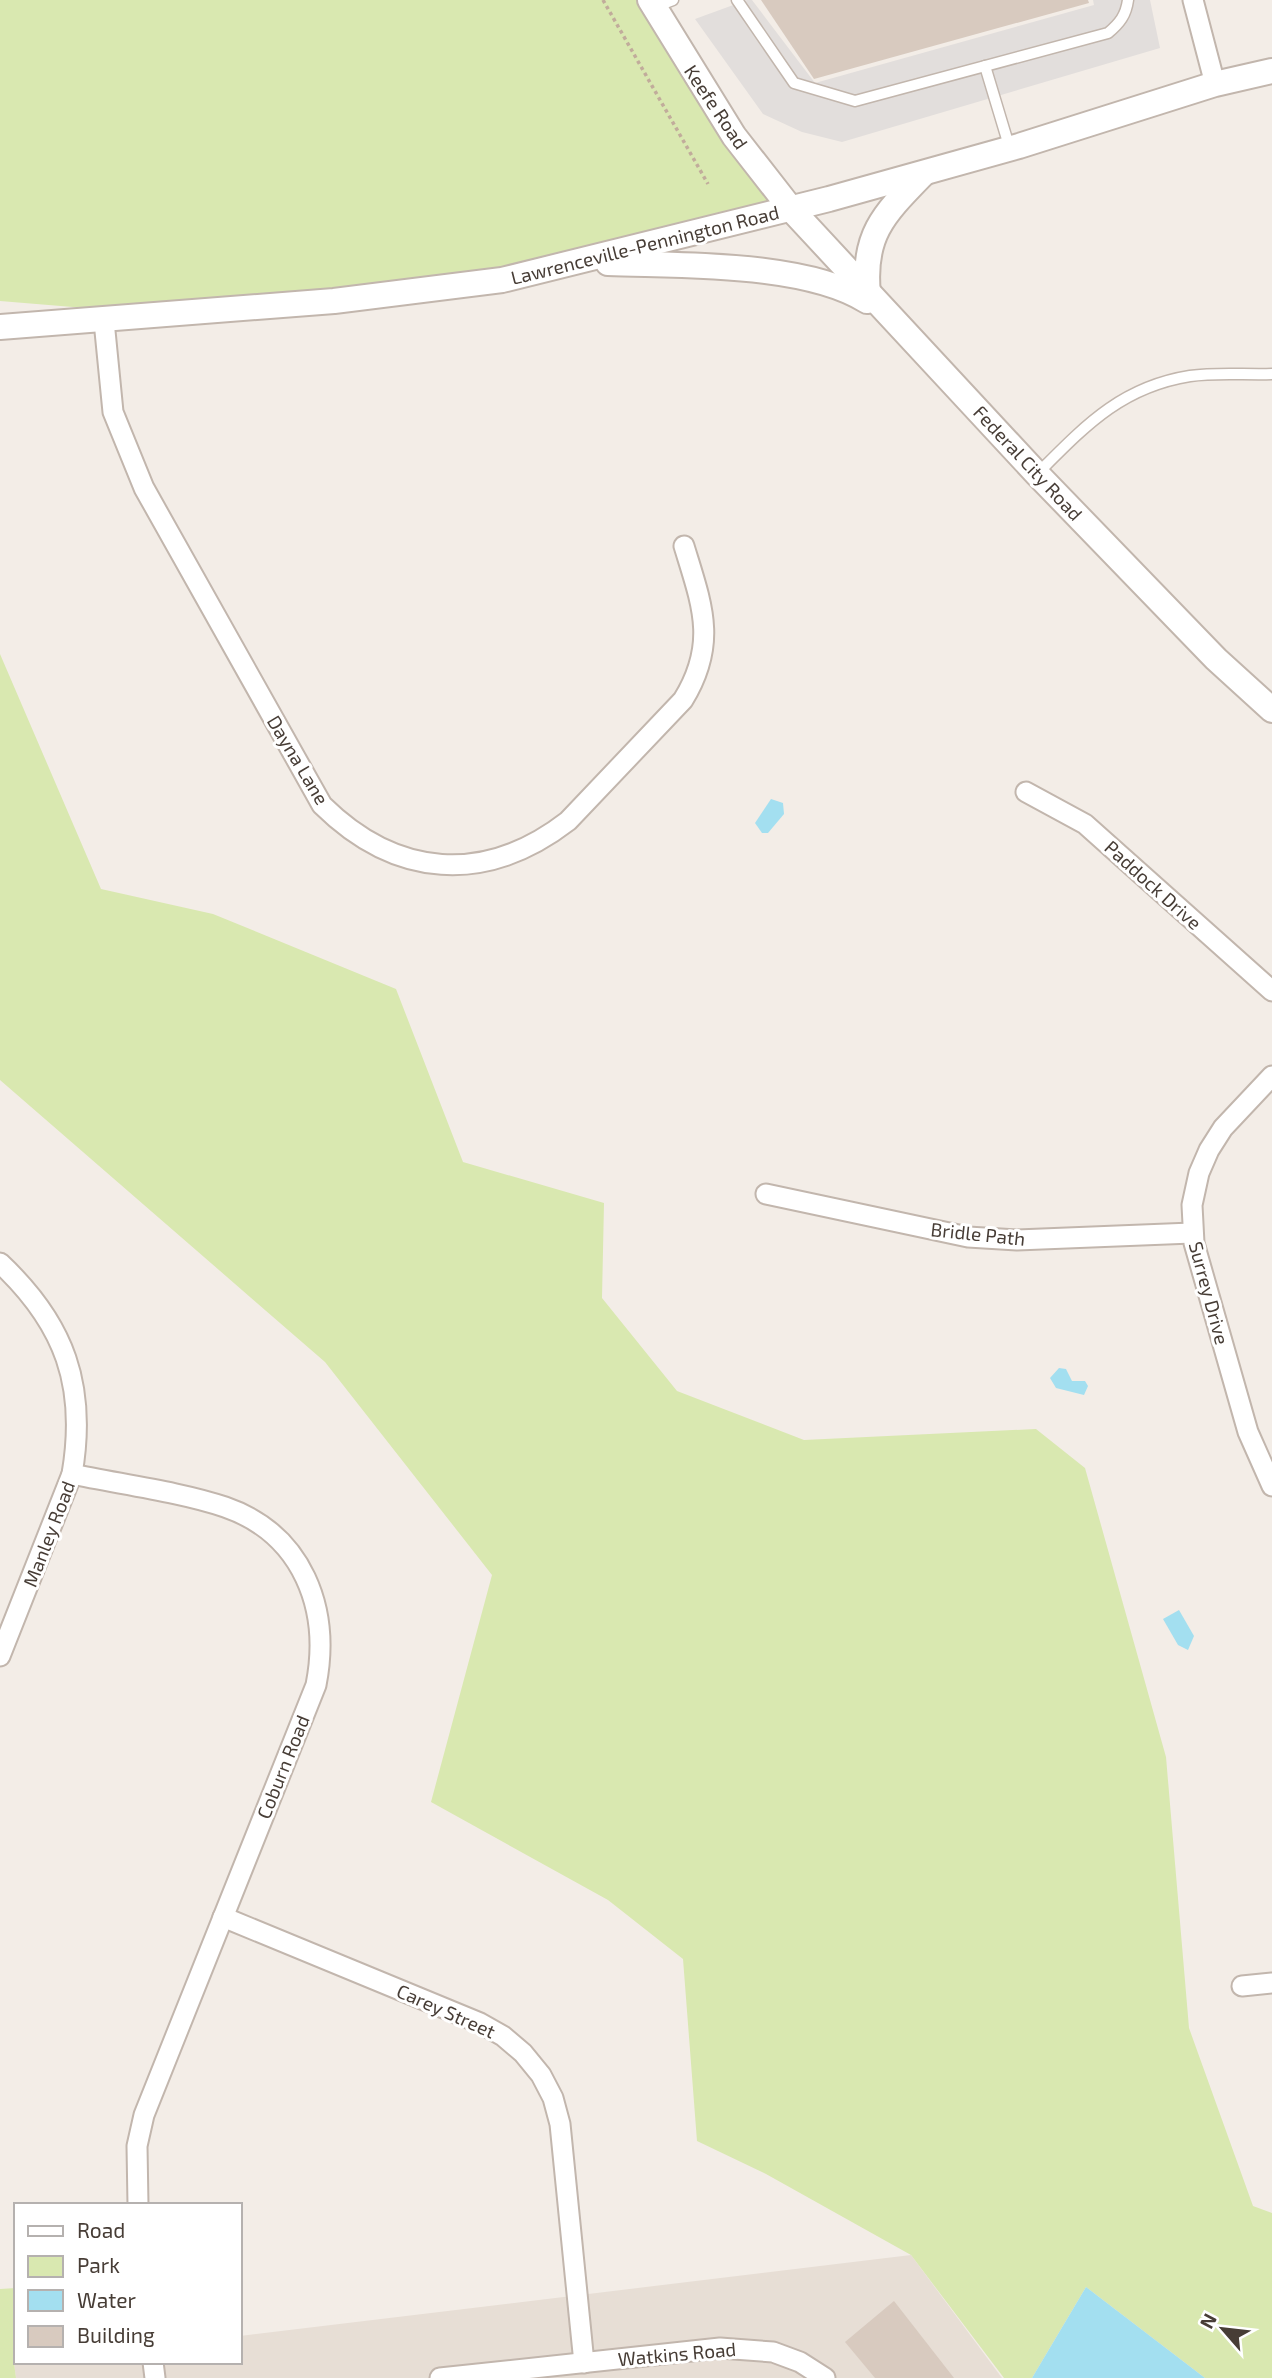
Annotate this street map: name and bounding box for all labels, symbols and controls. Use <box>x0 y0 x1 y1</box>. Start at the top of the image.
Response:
street label: Keefe Road <box>680 60 753 153</box>
street label: Lawrenceville-Pennington Road <box>509 200 781 289</box>
street label: Federal City Road <box>969 400 1088 525</box>
street label: Dayna Lane <box>263 711 334 809</box>
street label: Paddock Drive <box>1100 835 1206 934</box>
street label: Bridle Path <box>930 1217 1026 1250</box>
street label: Surrey Drive <box>1185 1239 1234 1347</box>
street label: Manley Road <box>18 1478 79 1590</box>
street label: Coburn Road <box>251 1712 314 1822</box>
street label: Carey Street <box>393 1979 499 2042</box>
legend <box>14 2203 242 2364</box>
text: Road <box>77 2217 125 2242</box>
text: Park <box>77 2252 120 2277</box>
text: Water <box>77 2287 136 2312</box>
north arrow <box>1188 2294 1258 2364</box>
text: N <box>1194 2309 1221 2332</box>
text: Building <box>77 2322 155 2347</box>
street label: Watkins Road <box>617 2337 737 2370</box>

